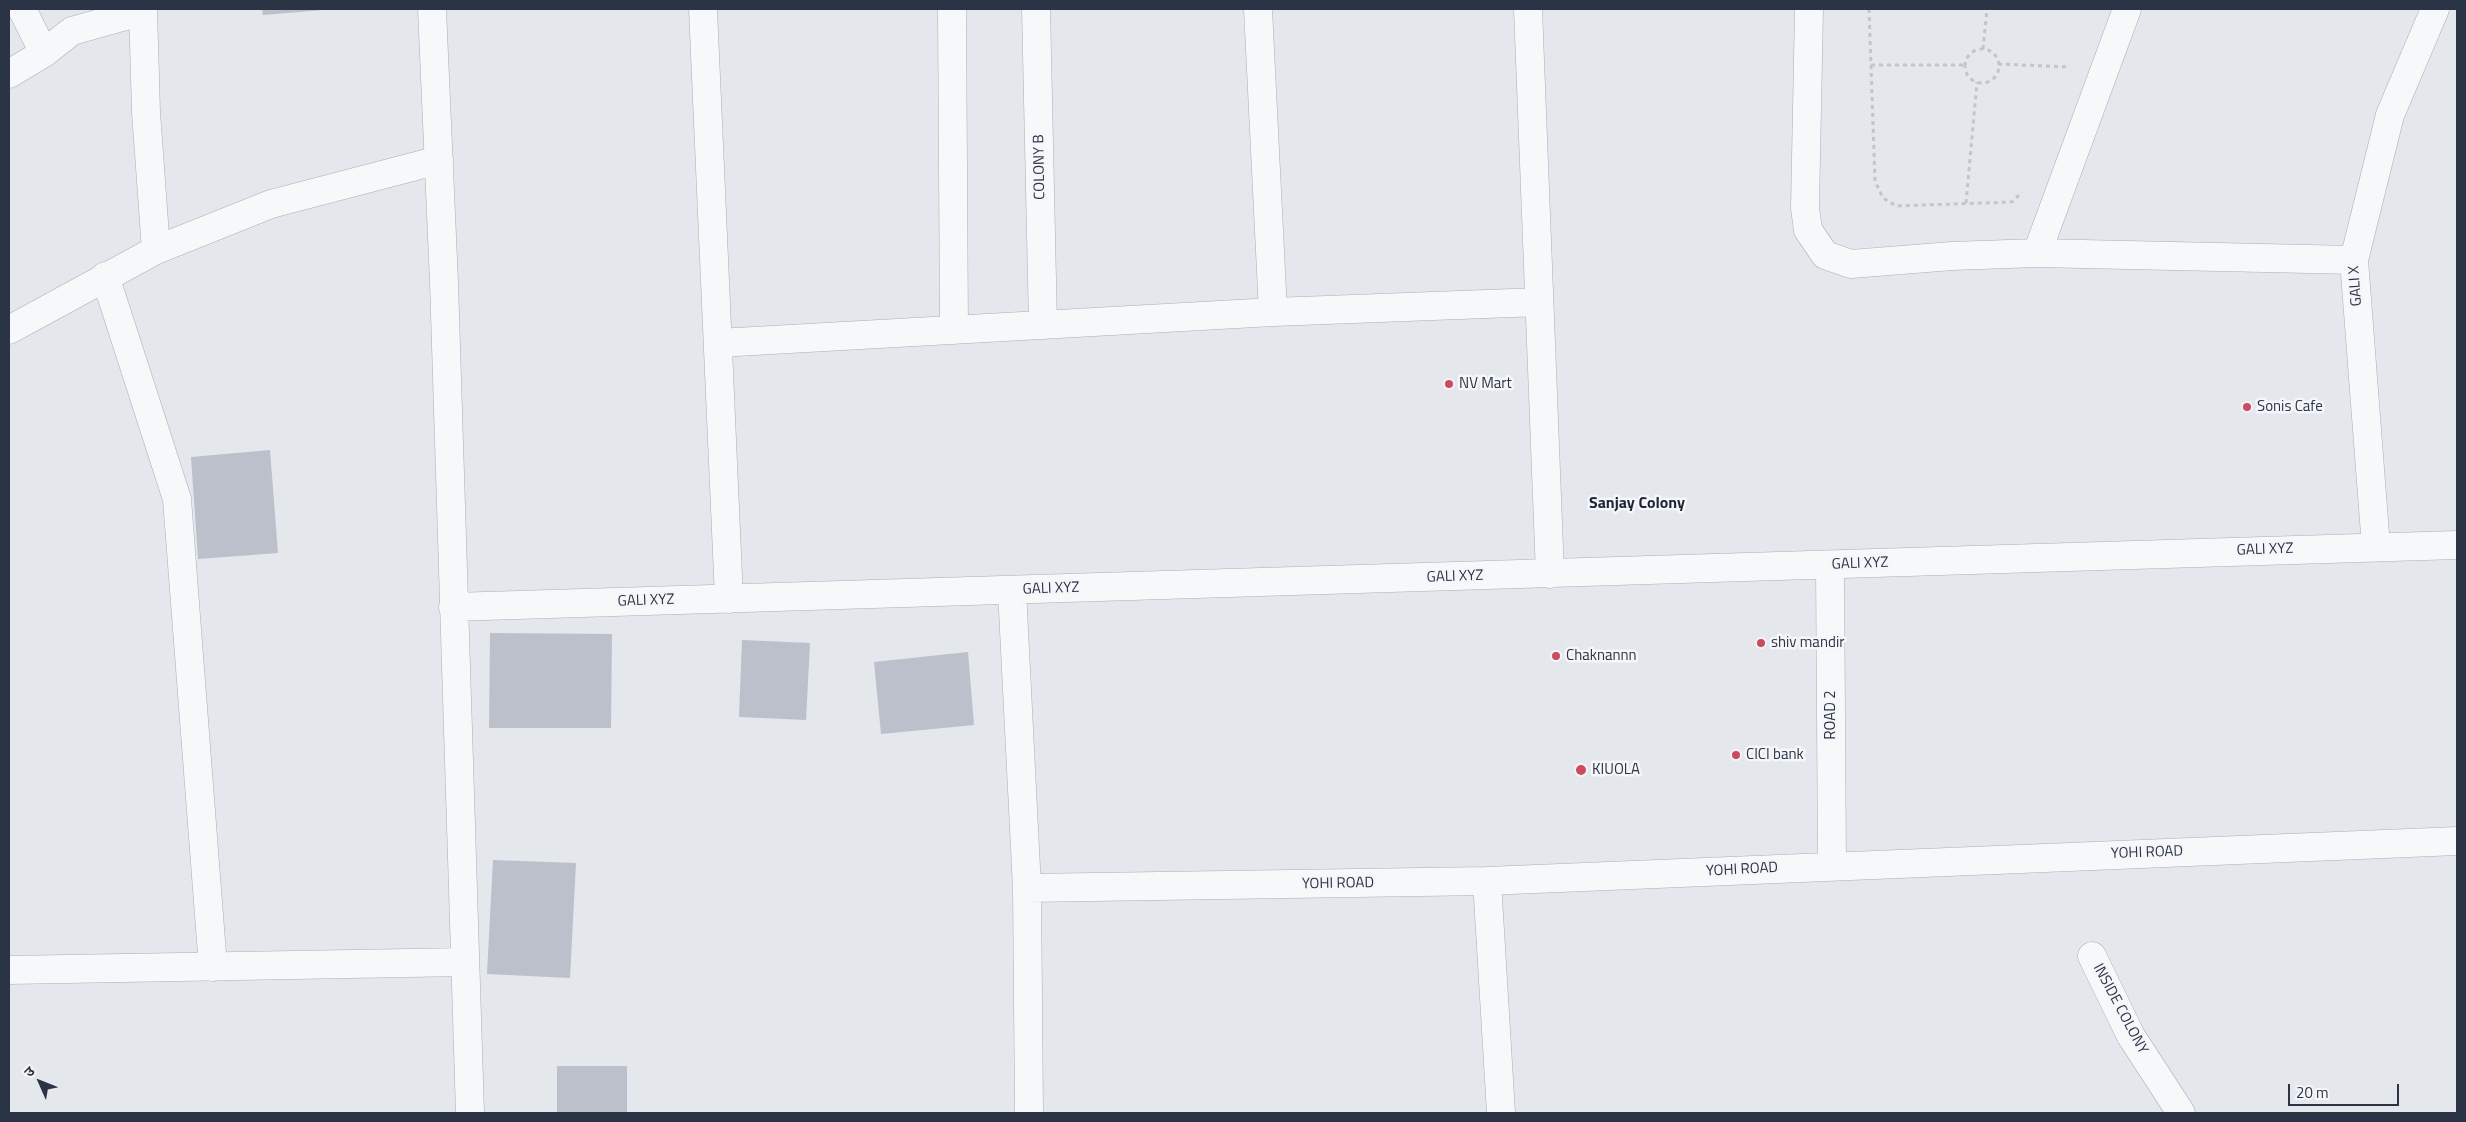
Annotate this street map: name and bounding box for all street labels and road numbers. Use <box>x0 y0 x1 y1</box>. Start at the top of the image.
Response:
street label: COLONY B <box>1030 134 1050 200</box>
street label: GALI X <box>2346 265 2366 307</box>
street label: GALI XYZ <box>2236 540 2294 560</box>
street label: GALI XYZ <box>1831 554 1889 574</box>
street label: GALI XYZ <box>1426 567 1484 587</box>
street label: GALI XYZ <box>1022 579 1080 599</box>
street label: GALI XYZ <box>617 591 675 611</box>
street label: ROAD 2 <box>1822 690 1840 740</box>
street label: YOHI ROAD <box>2111 843 2183 863</box>
street label: YOHI ROAD <box>1705 859 1779 881</box>
street label: YOHI ROAD <box>1302 874 1374 894</box>
street label: INSIDE COLONY <box>2089 961 2151 1057</box>

